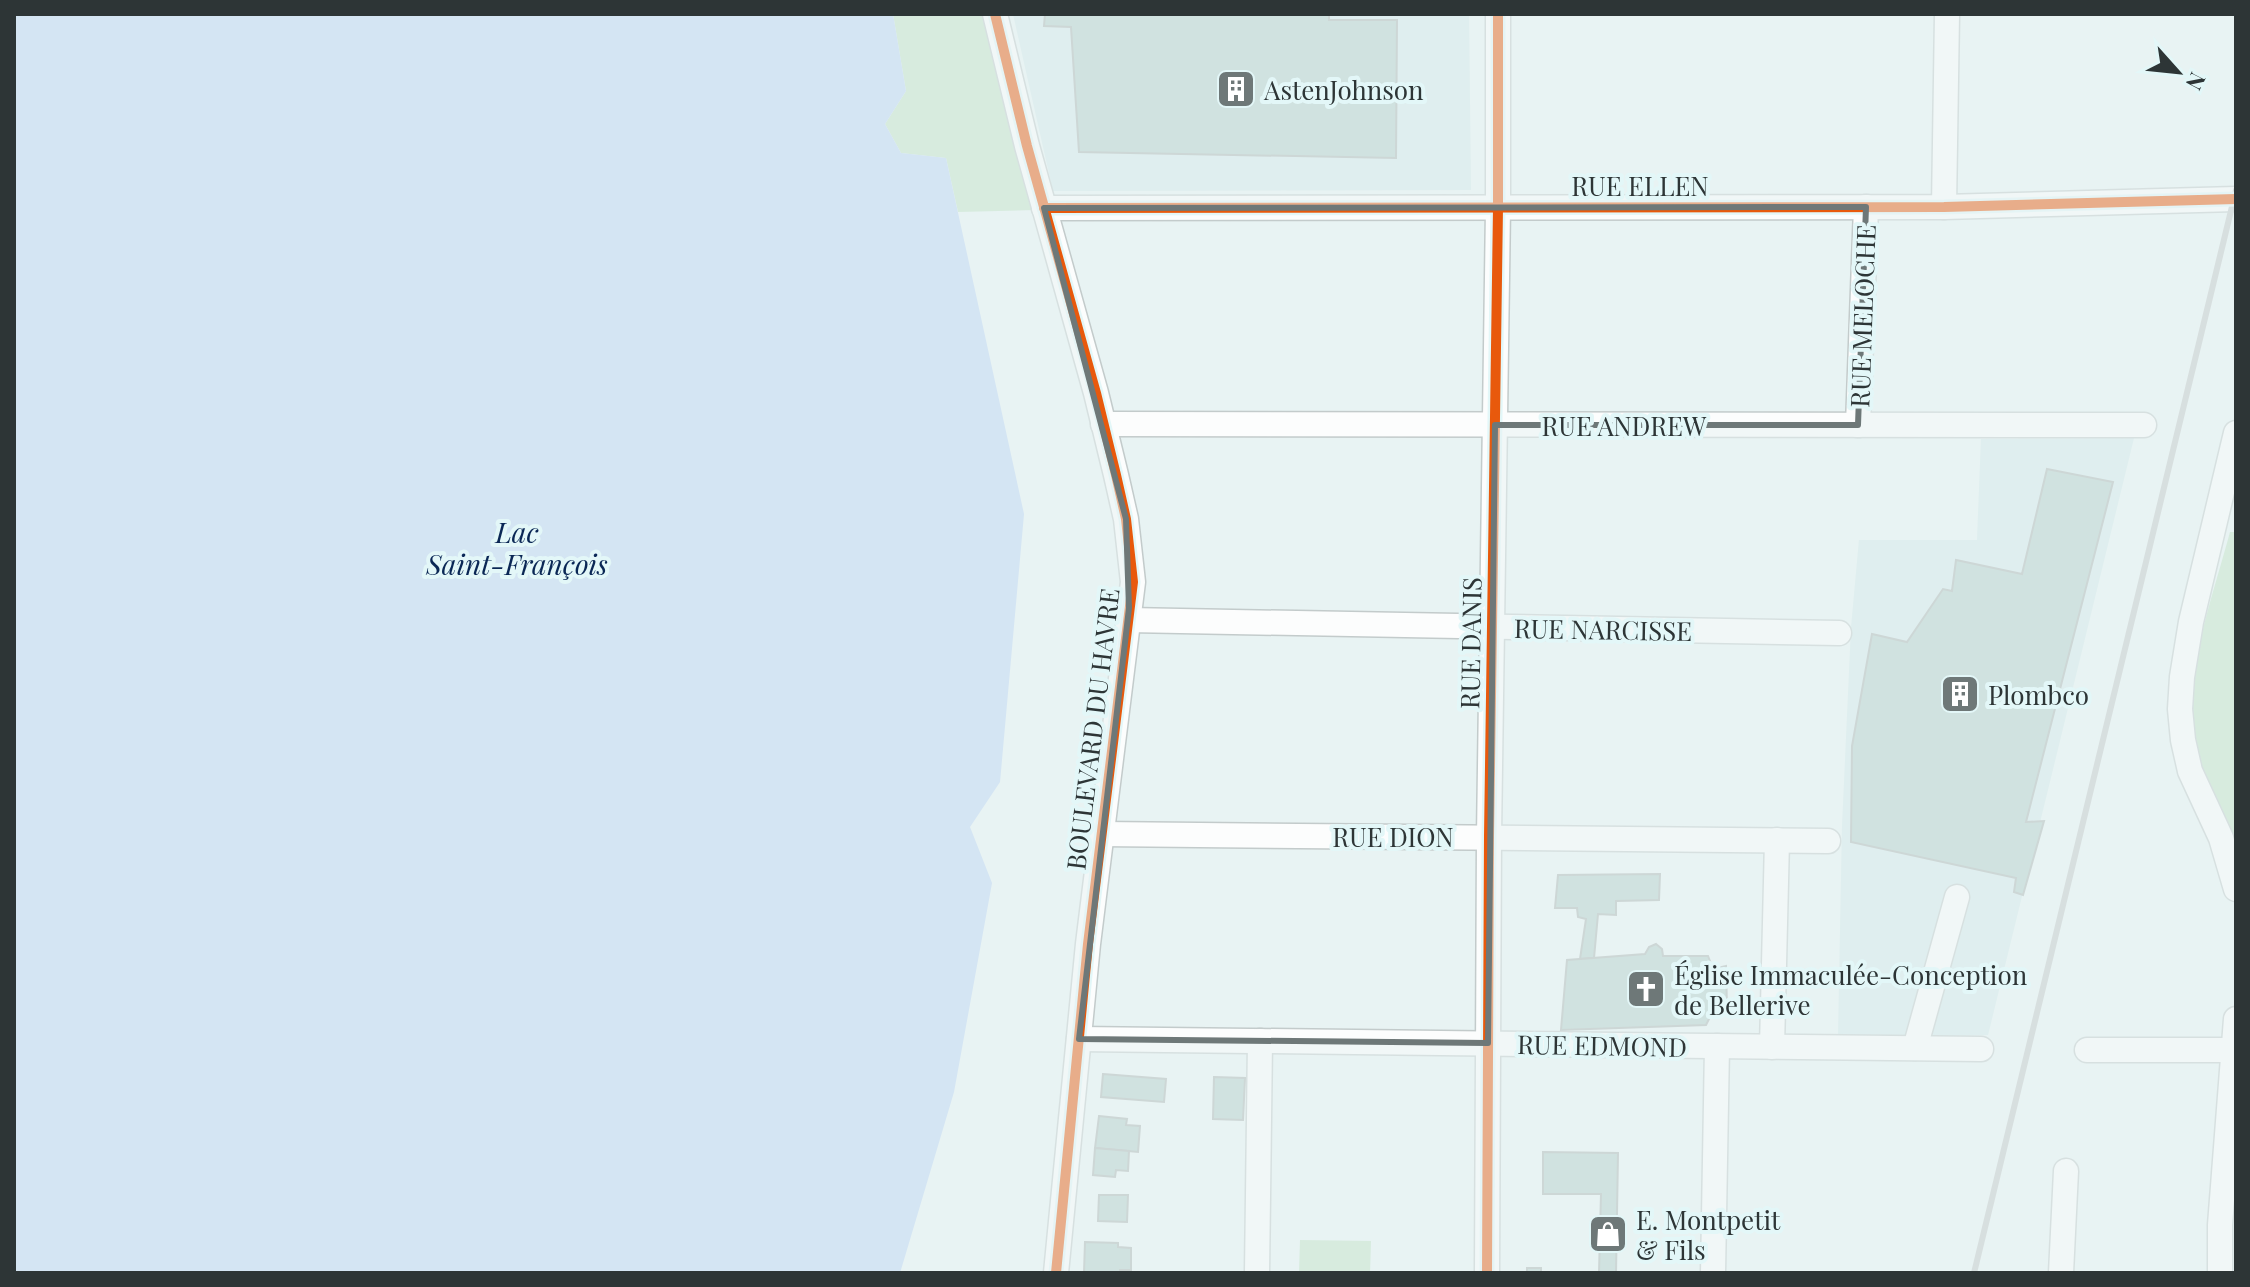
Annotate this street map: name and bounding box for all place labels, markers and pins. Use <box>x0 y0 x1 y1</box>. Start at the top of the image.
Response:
building icon: AstenJohnson <box>1215 68 1257 110</box>
place label: AstenJohnson <box>1263 72 1424 107</box>
building icon: Plombco <box>1939 673 1981 715</box>
place label: Plombco <box>1988 677 2089 712</box>
place label: Église Immaculée-Conception de Bellerive <box>1674 957 2028 1022</box>
church icon: Église Immaculée-Conception de Bellerive <box>1625 968 1667 1010</box>
place label: E. Montpetit & Fils <box>1636 1202 1781 1267</box>
shop icon: E. Montpetit & Fils <box>1587 1213 1629 1255</box>

